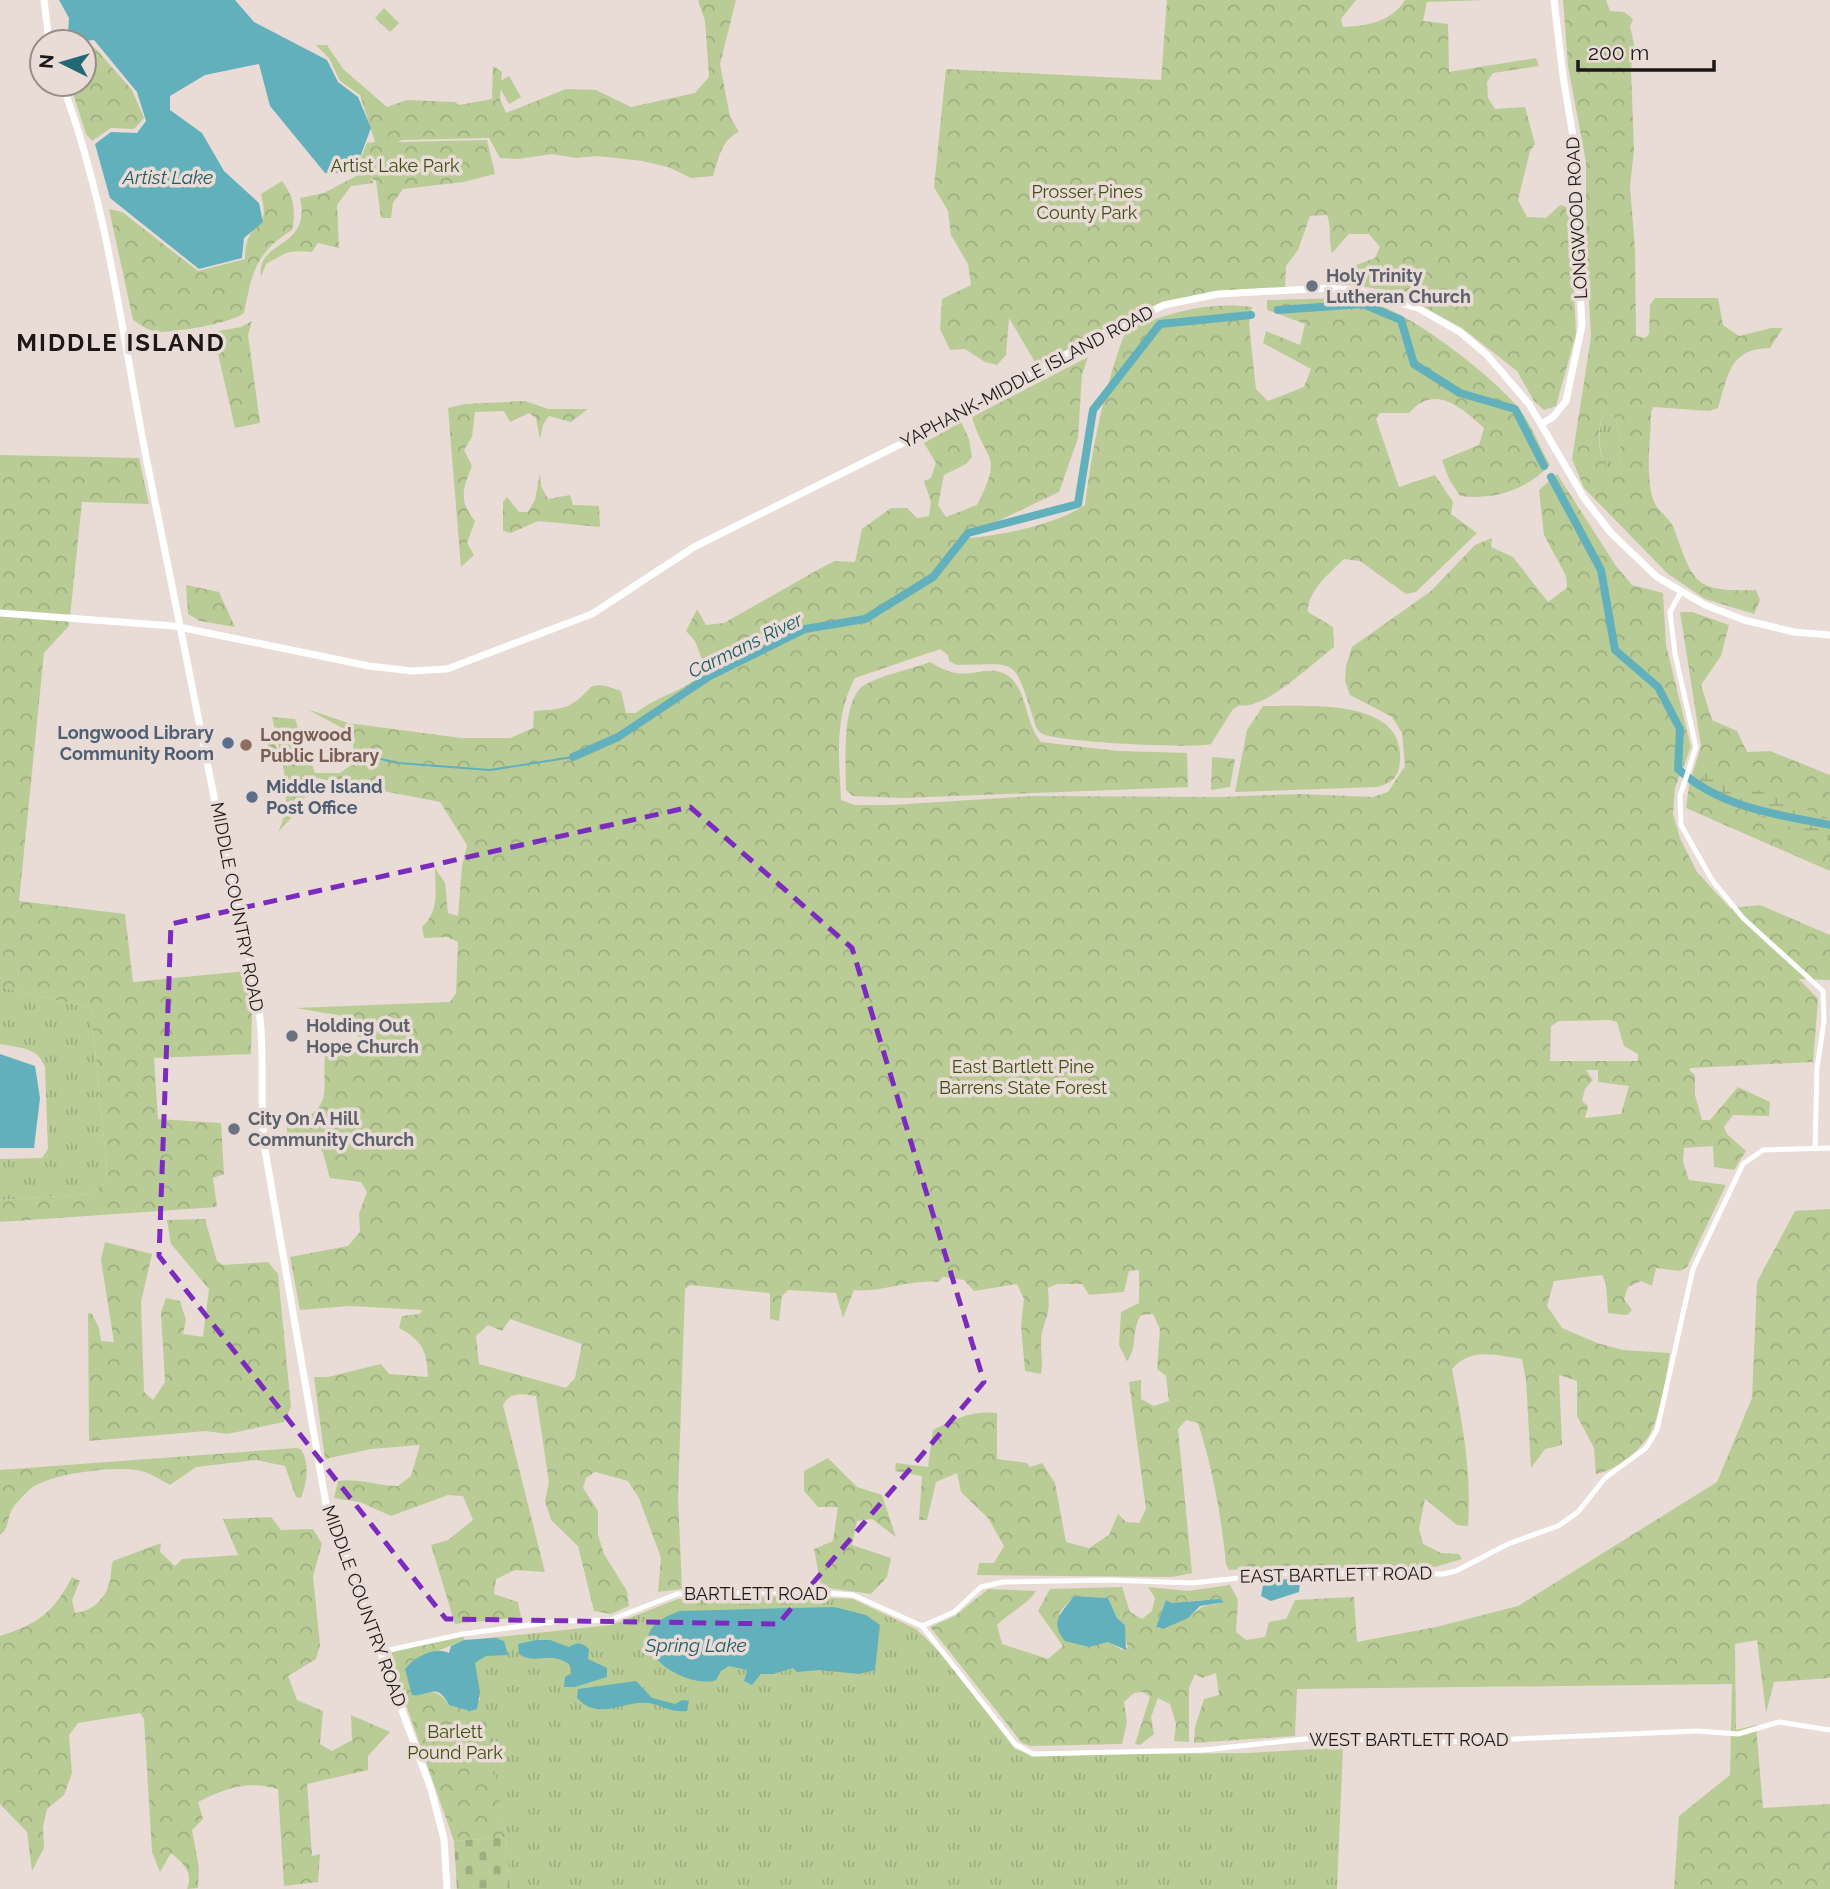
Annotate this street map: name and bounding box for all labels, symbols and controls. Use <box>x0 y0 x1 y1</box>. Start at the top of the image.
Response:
north arrow <box>28 28 98 98</box>
scale bar <box>1578 28 1714 72</box>
text: 200 m <box>1588 40 1649 65</box>
text: N <box>34 53 58 70</box>
street label: LONGWOOD ROAD <box>1562 136 1591 300</box>
park label: Artist Lake Park <box>330 155 460 176</box>
water label: Artist Lake <box>122 166 213 188</box>
park label: Prosser Pines County Park <box>1031 181 1143 223</box>
place label: Holy Trinity Lutheran Church <box>1326 265 1471 307</box>
marker: Holy Trinity Lutheran Church <box>1304 278 1320 294</box>
street label: YAPHANK-MIDDLE ISLAND ROAD <box>897 301 1157 452</box>
district label: MIDDLE ISLAND <box>16 328 226 357</box>
water label: Carmans River <box>684 607 807 682</box>
place label: Longwood Library Community Room <box>57 722 214 764</box>
place label: Longwood Public Library <box>260 724 379 766</box>
marker: Longwood Library Community Room <box>220 735 236 751</box>
marker: Longwood Public Library <box>238 737 254 753</box>
place label: Middle Island Post Office <box>266 776 383 818</box>
marker: Middle Island Post Office <box>244 789 260 805</box>
street label: MIDDLE COUNTRY ROAD <box>207 800 268 1014</box>
place label: Holding Out Hope Church <box>306 1015 419 1057</box>
marker: Holding Out Hope Church <box>284 1028 300 1044</box>
park label: East Bartlett Pine Barrens State Forest <box>939 1056 1107 1098</box>
place label: City On A Hill Community Church <box>248 1108 414 1150</box>
marker: City On A Hill Community Church <box>226 1121 242 1137</box>
street label: MIDDLE COUNTRY ROAD <box>318 1502 411 1710</box>
street label: EAST BARTLETT ROAD <box>1239 1562 1433 1587</box>
street label: BARTLETT ROAD <box>684 1583 828 1604</box>
water label: Spring Lake <box>644 1634 747 1656</box>
park label: Barlett Pound Park <box>407 1721 503 1763</box>
street label: WEST BARTLETT ROAD <box>1309 1729 1509 1750</box>

